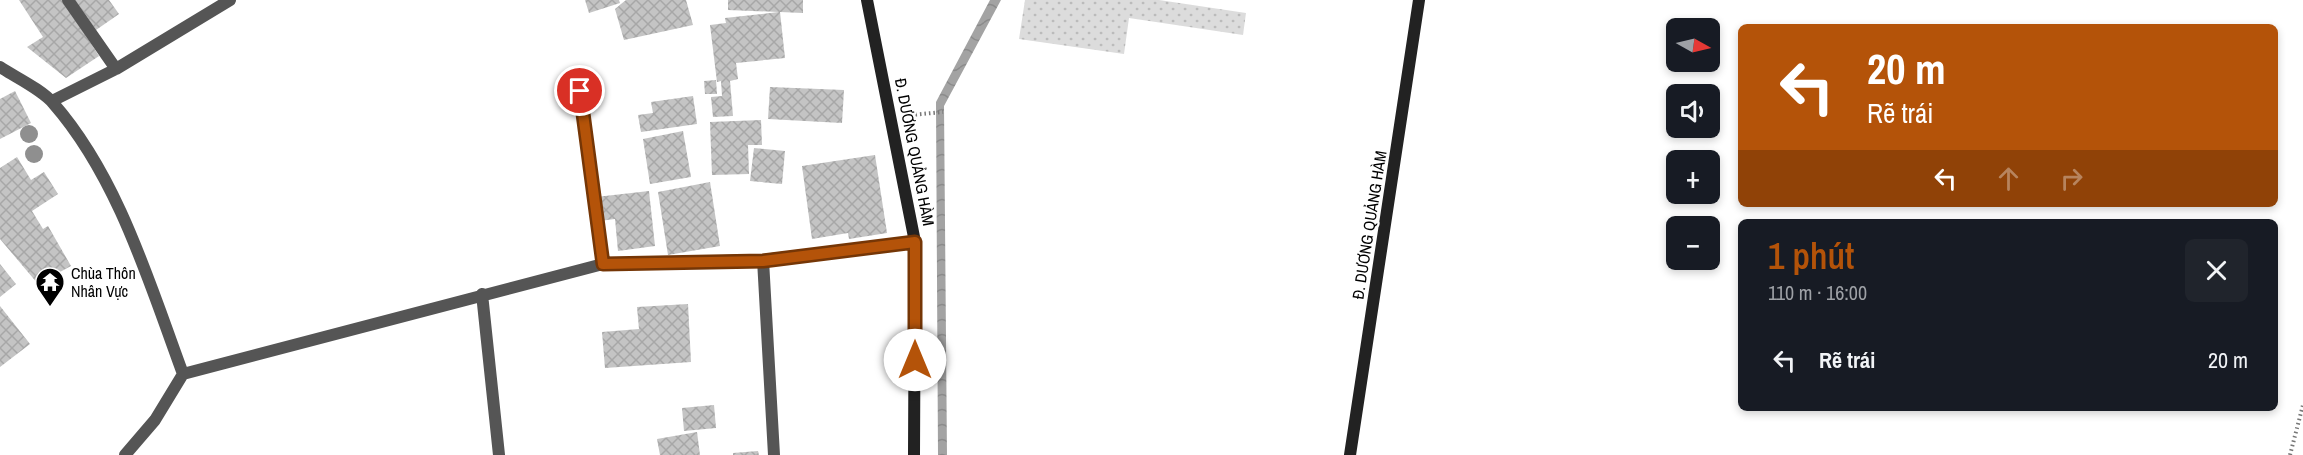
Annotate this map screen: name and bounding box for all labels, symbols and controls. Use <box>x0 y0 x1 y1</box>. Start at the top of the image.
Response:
north arrow <box>1666 18 1720 72</box>
map controls <box>1666 18 1720 270</box>
text: 20 m <box>1867 41 1946 97</box>
icon: left <box>1768 48 1846 126</box>
pin <box>554 65 605 116</box>
icon: arrive <box>563 74 596 107</box>
street label: Đ. DƯƠNG QUẢNG HÀM <box>890 76 940 228</box>
button: sound <box>1666 84 1720 138</box>
text: Rẽ trái <box>1867 95 1933 131</box>
street label: Đ. DƯƠNG QUẢNG HÀM <box>1346 149 1392 301</box>
button: + <box>1666 150 1720 204</box>
icon: left <box>1929 162 1962 195</box>
icon: ahead <box>1992 162 2025 195</box>
icon: right <box>2055 162 2088 195</box>
button: − <box>1666 216 1720 270</box>
text: 1 phút <box>1768 232 1854 280</box>
button: close <box>2185 239 2248 302</box>
place label: Chùa Thôn Nhân Vực <box>71 262 136 302</box>
temple icon: Chùa Thôn Nhân Vực <box>34 266 66 308</box>
text: 110 m · 16:00 <box>1768 279 1867 306</box>
position arrow <box>883 328 947 392</box>
icon: left <box>1768 344 1801 377</box>
text: Rẽ trái <box>1819 345 1875 375</box>
text: 20 m <box>2208 345 2248 375</box>

